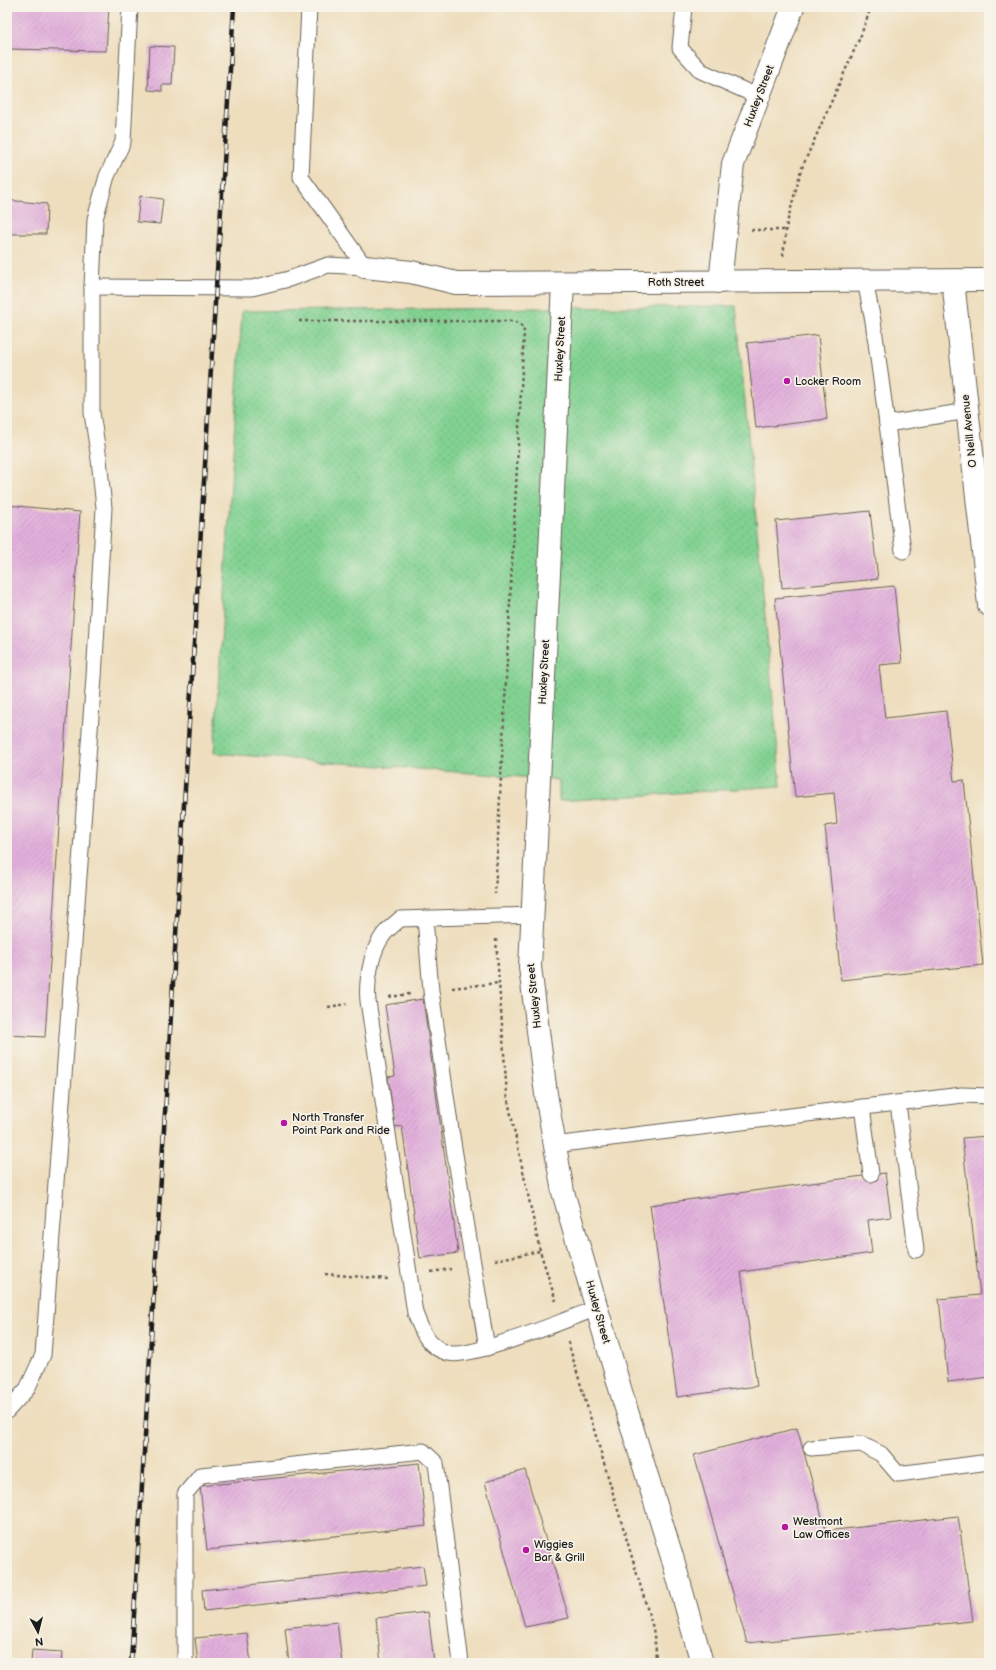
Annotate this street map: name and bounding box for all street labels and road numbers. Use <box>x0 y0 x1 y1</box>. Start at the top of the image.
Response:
street label: Huxley Street <box>741 63 777 129</box>
street label: Roth Street <box>648 276 705 289</box>
street label: Huxley Street <box>552 315 568 382</box>
street label: O Neill Avenue <box>959 393 979 468</box>
street label: Huxley Street <box>536 638 552 705</box>
street label: Huxley Street <box>524 962 544 1029</box>
street label: Huxley Street <box>583 1279 613 1346</box>

